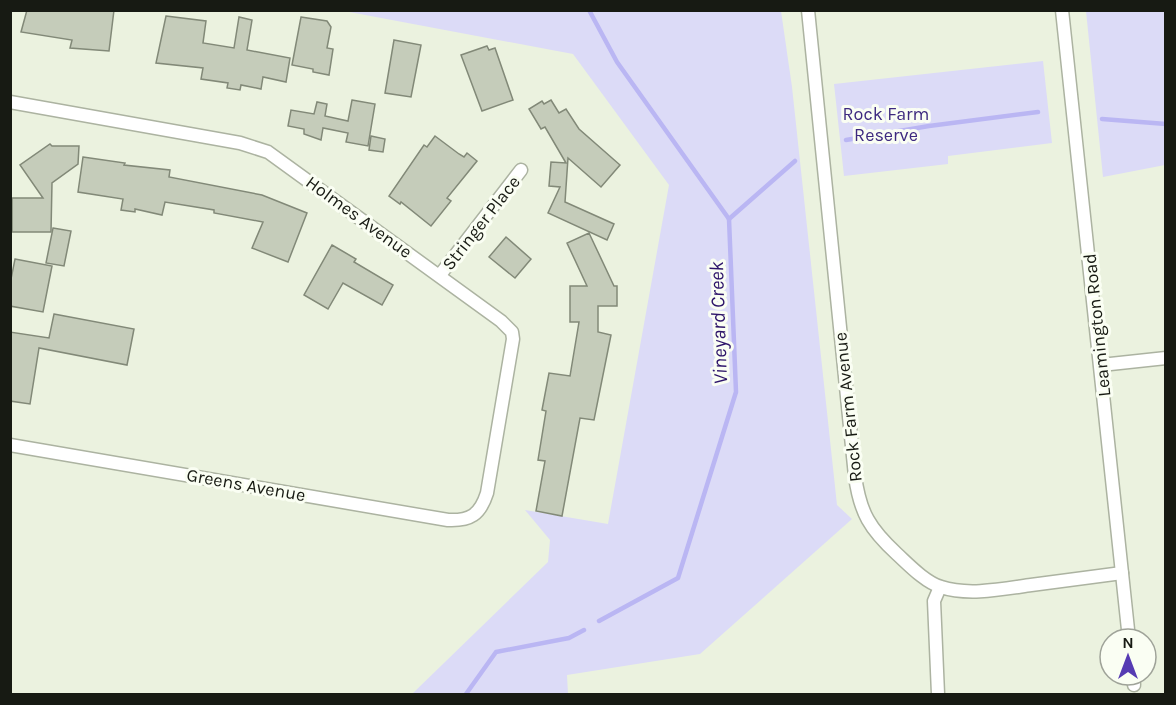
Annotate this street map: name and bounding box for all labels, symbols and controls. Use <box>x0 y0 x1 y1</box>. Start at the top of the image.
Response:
park label: Rock Farm Reserve <box>843 103 929 146</box>
street label: Holmes Avenue <box>302 171 416 263</box>
street label: Stringer Place <box>437 171 525 275</box>
street label: Leamington Road <box>1079 252 1115 398</box>
water label: Vineyard Creek <box>705 260 732 385</box>
street label: Rock Farm Avenue <box>829 331 867 483</box>
street label: Greens Avenue <box>185 464 307 506</box>
north arrow <box>1098 627 1158 687</box>
text: N <box>1122 633 1134 652</box>

